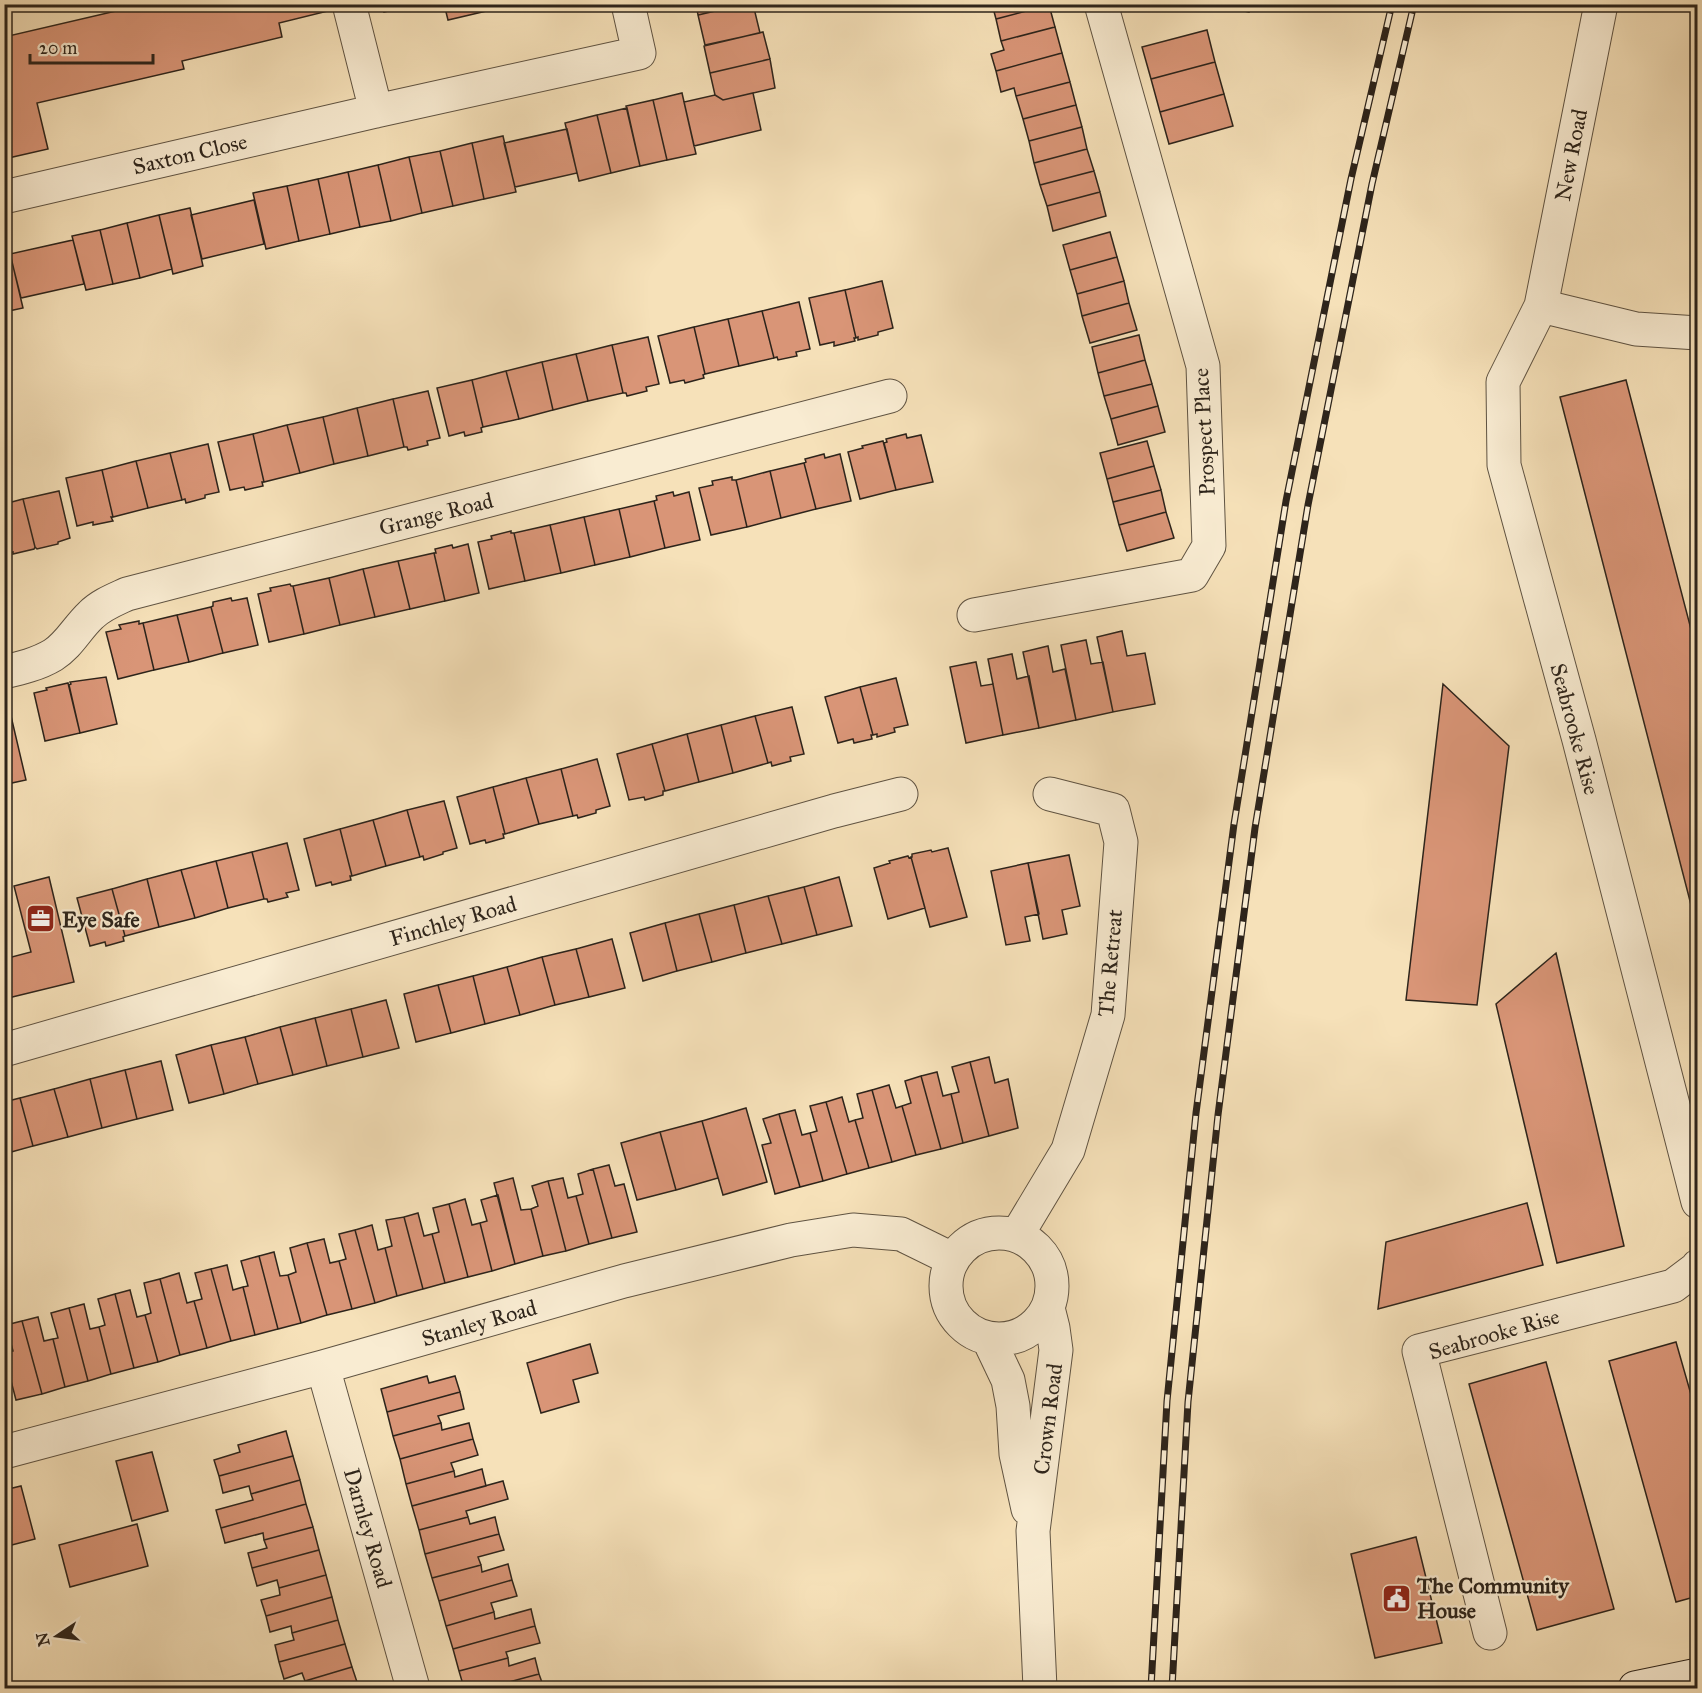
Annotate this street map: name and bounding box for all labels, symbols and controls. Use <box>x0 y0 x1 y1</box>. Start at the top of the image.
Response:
scale bar <box>30 27 153 65</box>
text: 20 m <box>39 37 77 59</box>
street label: New Road <box>1549 107 1593 203</box>
street label: Saxton Close <box>130 128 250 180</box>
street label: Prospect Place <box>1187 367 1221 497</box>
street label: Grange Road <box>376 487 496 541</box>
street label: Seabrooke Rise <box>1545 660 1605 798</box>
street label: Finchley Road <box>386 890 520 952</box>
office icon: Eye Safe <box>25 903 57 935</box>
place label: Eye Safe <box>62 906 140 933</box>
street label: The Retreat <box>1092 908 1128 1018</box>
street label: Stanley Road <box>418 1294 540 1352</box>
street label: Seabrooke Rise <box>1425 1302 1563 1366</box>
street label: Crown Road <box>1028 1362 1068 1476</box>
street label: Darnley Road <box>338 1465 398 1591</box>
place label: The Community House <box>1416 1572 1571 1624</box>
public building icon: The Community House <box>1380 1582 1412 1614</box>
north arrow <box>27 1606 87 1666</box>
text: N <box>32 1630 54 1648</box>

